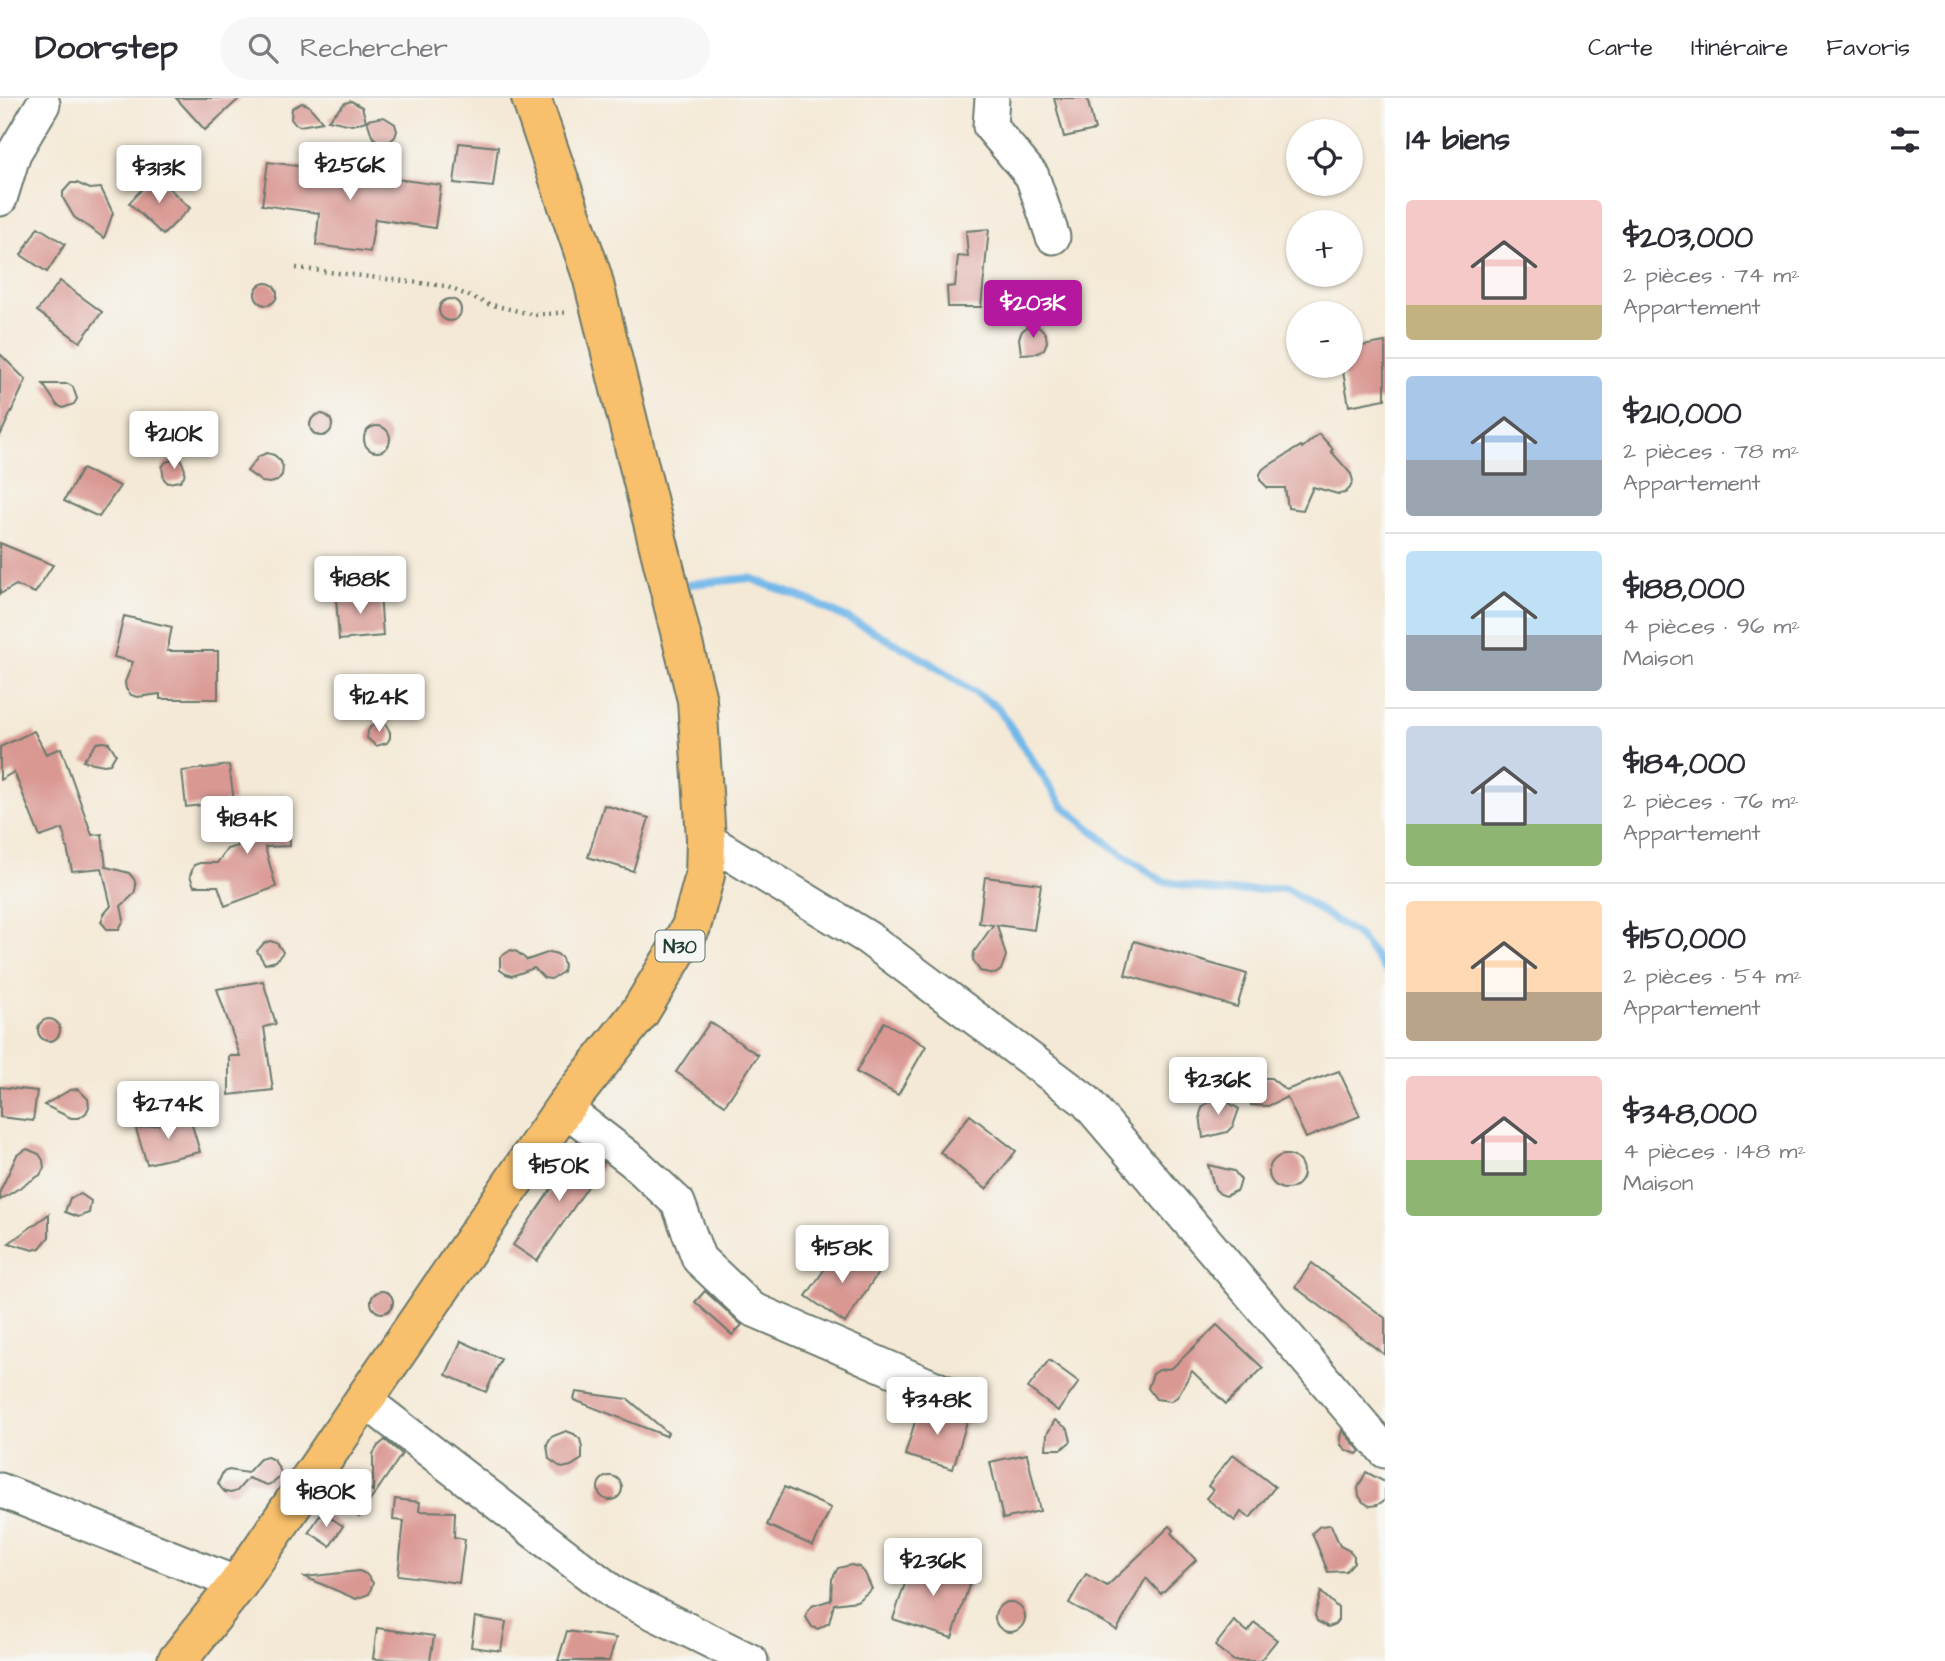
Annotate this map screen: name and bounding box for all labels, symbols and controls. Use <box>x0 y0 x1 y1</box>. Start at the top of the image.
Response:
search box <box>220 17 710 80</box>
text: Doorstep <box>35 25 178 71</box>
icon: search <box>244 29 282 67</box>
text: Rechercher <box>300 30 448 66</box>
text: Carte <box>1588 31 1653 65</box>
text: Itinéraire <box>1691 31 1788 65</box>
text: Favoris <box>1826 31 1910 65</box>
map controls <box>1286 119 1363 378</box>
button: locate <box>1286 119 1363 196</box>
text: 14 biens <box>1406 119 1510 161</box>
icon: filters <box>1886 121 1924 159</box>
pin: $256K <box>301 142 399 202</box>
pin: $313K <box>110 146 208 205</box>
text: $256K <box>315 149 385 181</box>
text: $313K <box>132 152 186 184</box>
button: + <box>1286 210 1363 287</box>
text: $203,000 <box>1623 217 1753 259</box>
icon: home <box>1462 228 1546 312</box>
text: 2 pièces · 74 m² <box>1623 259 1800 291</box>
pin: $203K <box>984 280 1082 340</box>
text: $203K <box>1000 287 1066 319</box>
text: Appartement <box>1623 291 1761 323</box>
button: − <box>1286 301 1363 378</box>
text: $210,000 <box>1623 393 1742 435</box>
icon: home <box>1462 404 1546 488</box>
pin: $210K <box>125 412 223 471</box>
text: $210K <box>145 418 203 450</box>
text: 2 pièces · 78 m² <box>1623 435 1799 467</box>
text: Appartement <box>1623 467 1761 499</box>
pin: $188K <box>311 556 409 616</box>
text: $188K <box>330 563 390 595</box>
text: $188,000 <box>1623 568 1745 610</box>
icon: home <box>1462 579 1546 663</box>
text: 4 pièces · 96 m² <box>1623 610 1800 642</box>
text: Maison <box>1623 642 1693 674</box>
pin: $124K <box>330 674 428 734</box>
text: $124K <box>350 681 408 713</box>
text: $184,000 <box>1623 743 1746 785</box>
icon: home <box>1462 754 1546 838</box>
text: 2 pièces · 76 m² <box>1623 785 1799 817</box>
pin: $184K <box>198 796 296 856</box>
text: $184K <box>217 803 277 835</box>
text: Appartement <box>1623 817 1761 849</box>
text: $150,000 <box>1623 918 1746 960</box>
icon: home <box>1462 929 1546 1013</box>
road number: N30 <box>656 930 704 961</box>
text: 2 pièces · 54 m² <box>1623 960 1802 992</box>
text: Appartement <box>1623 992 1761 1024</box>
pin: $236K <box>1169 1058 1267 1117</box>
text: $236K <box>1185 1064 1251 1096</box>
pin: $274K <box>119 1082 217 1141</box>
text: $274K <box>133 1088 203 1120</box>
text: $348,000 <box>1623 1093 1757 1135</box>
icon: home <box>1462 1104 1546 1188</box>
text: 4 pièces · 148 m² <box>1623 1135 1806 1167</box>
pin: $150K <box>510 1144 608 1203</box>
text: $150K <box>529 1150 589 1182</box>
text: Maison <box>1623 1167 1693 1199</box>
pin: $158K <box>793 1226 891 1285</box>
text: $158K <box>812 1232 872 1264</box>
pin: $348K <box>888 1378 986 1437</box>
text: $348K <box>903 1384 972 1416</box>
pin: $180K <box>277 1470 375 1529</box>
text: $180K <box>296 1476 356 1508</box>
pin: $236K <box>884 1538 982 1598</box>
text: $236K <box>900 1545 966 1577</box>

